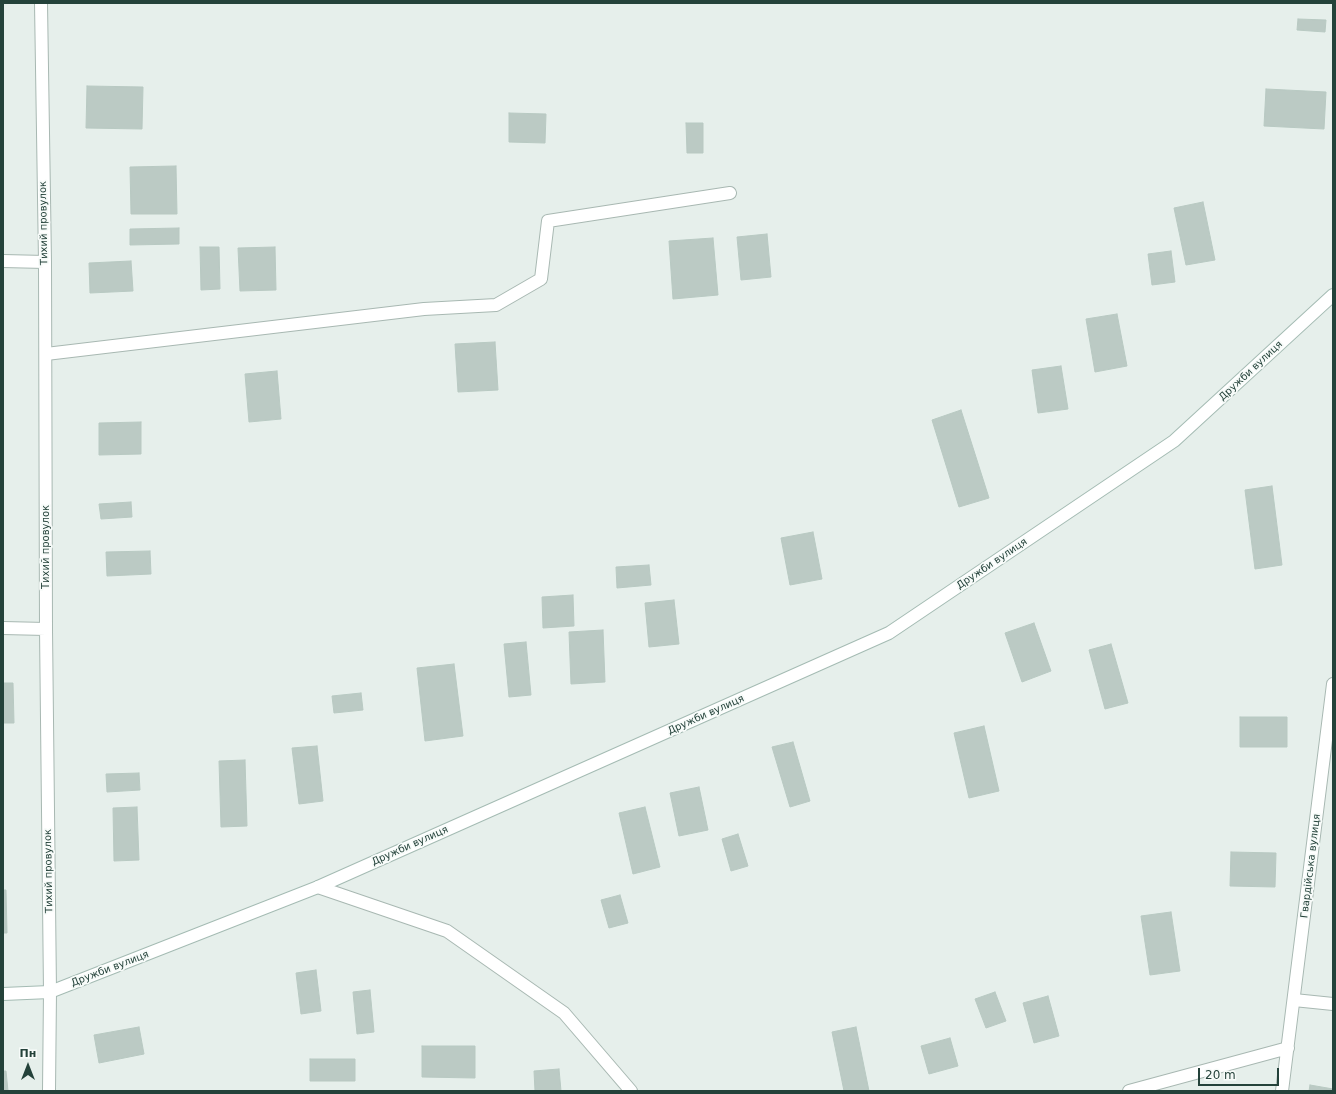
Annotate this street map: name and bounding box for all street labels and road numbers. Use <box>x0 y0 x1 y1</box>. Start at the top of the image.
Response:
street label: Тихий провулок <box>37 181 51 265</box>
street label: Дружби вулиця <box>1217 338 1285 404</box>
street label: Тихий провулок <box>40 505 52 589</box>
street label: Дружби вулиця <box>954 536 1030 592</box>
street label: Дружби вулиця <box>666 693 746 737</box>
street label: Гвардійська вулиця <box>1299 813 1323 919</box>
street label: Дружби вулиця <box>370 824 450 868</box>
street label: Тихий провулок <box>42 829 56 913</box>
street label: Дружби вулиця <box>69 949 151 989</box>

